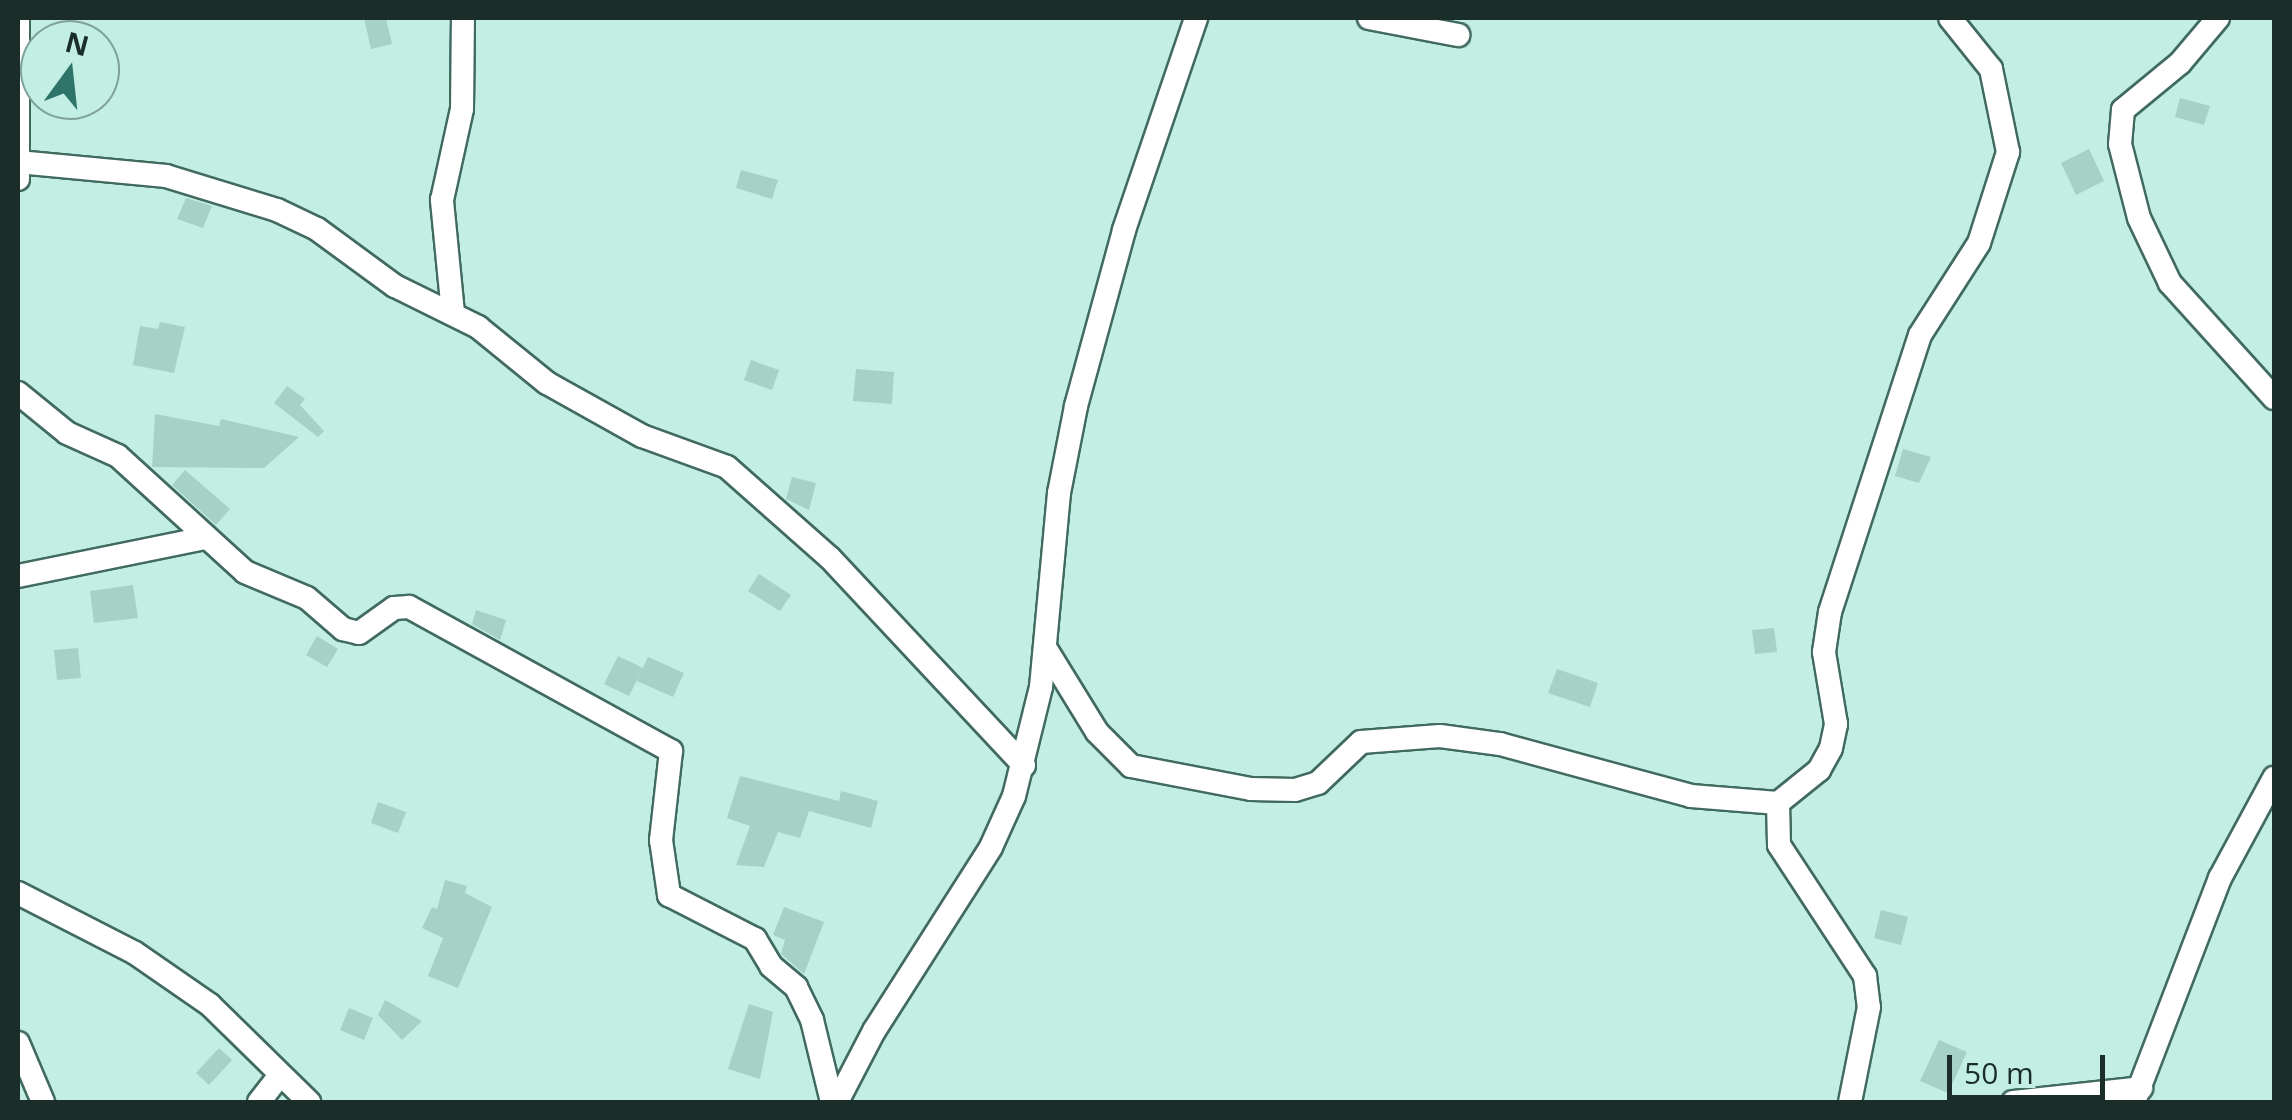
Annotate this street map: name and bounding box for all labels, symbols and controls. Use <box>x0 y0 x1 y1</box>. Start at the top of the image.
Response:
north arrow <box>20 20 120 120</box>
text: N <box>61 22 93 64</box>
scale bar <box>1952 1035 2110 1097</box>
text: 50 m <box>1964 1052 2034 1093</box>

